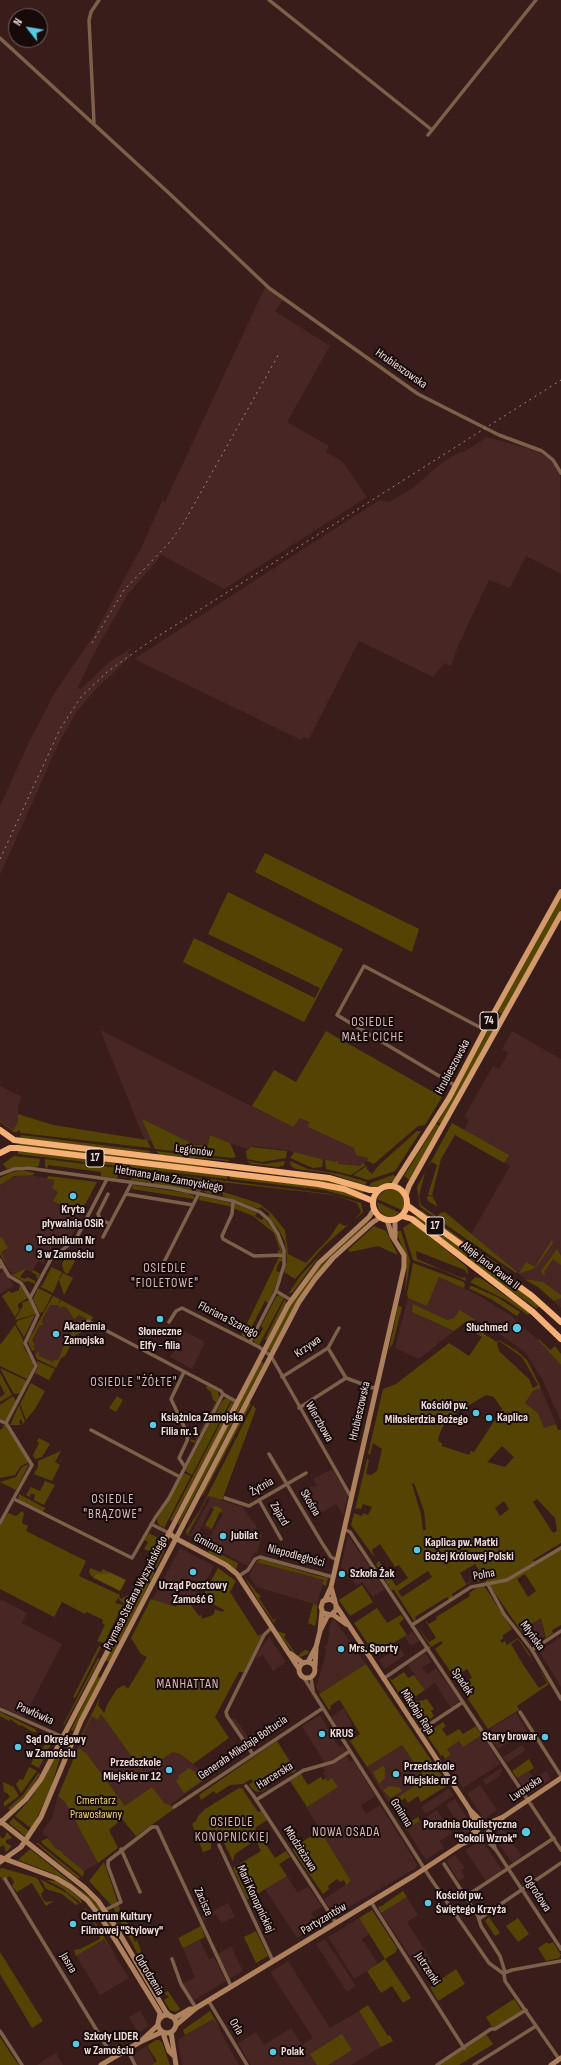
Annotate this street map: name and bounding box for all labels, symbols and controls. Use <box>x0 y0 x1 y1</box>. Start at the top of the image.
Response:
north arrow <box>8 8 48 48</box>
text: N <box>11 16 25 28</box>
street label: Hrubieszowska <box>372 346 430 392</box>
road number: 74 <box>480 1012 498 1030</box>
district label: OSIEDLE MAŁE CICHE <box>342 1015 404 1046</box>
street label: Hrubieszowska <box>433 1037 473 1097</box>
street label: Legionów <box>174 1142 214 1160</box>
road number: 17 <box>86 1149 104 1167</box>
street label: Hetmana Jana Zamoyskiego <box>114 1162 224 1196</box>
marker: Kryta pływalnia OSiR <box>68 1191 78 1201</box>
place label: Kryta pływalnia OSiR <box>42 1203 104 1231</box>
road number: 17 <box>426 1217 444 1235</box>
place label: Technikum Nr 3 w Zamościu <box>37 1234 95 1262</box>
street label: Aleje Jana Pawła II <box>458 1239 522 1293</box>
marker: Technikum Nr 3 w Zamościu <box>24 1243 34 1253</box>
district label: OSIEDLE "FIOLETOWE" <box>131 1261 199 1292</box>
street label: Floriana Szarego <box>196 1299 260 1341</box>
marker: Słoneczne Elfy - filia <box>155 1314 165 1324</box>
place label: Akademia Zamojska <box>64 1320 105 1348</box>
place label: Słuchmed <box>466 1321 508 1335</box>
marker: Słuchmed <box>511 1322 523 1334</box>
place label: Słoneczne Elfy - filia <box>138 1325 182 1353</box>
marker: Akademia Zamojska <box>51 1329 61 1339</box>
street label: Krzywa <box>292 1333 324 1361</box>
district label: OSIEDLE "ŻÓŁTE" <box>90 1375 178 1391</box>
street label: Hrubieszowska <box>346 1380 374 1442</box>
street label: Wierzbowa <box>302 1399 336 1445</box>
place label: Kościół pw. Miłosierdzia Bożego <box>385 1399 468 1427</box>
marker: Kościół pw. Miłosierdzia Bożego <box>471 1408 481 1418</box>
place label: Książnica Zamojska Filia nr. 1 <box>161 1411 243 1439</box>
place label: Kaplica <box>497 1411 528 1425</box>
marker: Kaplica <box>484 1413 494 1423</box>
marker: Książnica Zamojska Filia nr. 1 <box>148 1420 158 1430</box>
street label: Żytnia <box>248 1474 276 1500</box>
street label: Skośna <box>297 1487 323 1519</box>
district label: OSIEDLE "BRĄZOWE" <box>83 1492 143 1523</box>
street label: Zajazd <box>266 1499 292 1529</box>
place label: Jubilat <box>231 1529 258 1543</box>
street label: Gminna <box>191 1530 225 1558</box>
marker: Jubilat <box>218 1531 228 1541</box>
street label: Prymasa Stefana Wyszyńskiego <box>101 1534 171 1652</box>
place label: Kaplica pw. Matki Bożej Królowej Polski <box>425 1536 514 1564</box>
street label: Niepodległości <box>266 1541 326 1571</box>
marker: Kaplica pw. Matki Bożej Królowej Polski <box>412 1545 422 1555</box>
street label: Polna <box>472 1566 496 1584</box>
marker: Urząd Pocztowy Zamość 6 <box>188 1567 198 1577</box>
place label: Szkoła Żak <box>350 1567 394 1581</box>
marker: Szkoła Żak <box>337 1569 347 1579</box>
place label: Urząd Pocztowy Zamość 6 <box>159 1579 227 1607</box>
street label: Młyńska <box>517 1618 547 1654</box>
place label: Mrs. Sporty <box>349 1642 398 1656</box>
marker: Mrs. Sporty <box>336 1644 346 1654</box>
street label: Spadek <box>448 1666 476 1698</box>
district label: MANHATTAN <box>157 1677 219 1693</box>
street label: Mikołaja Reja <box>397 1687 437 1737</box>
street label: Pawłówka <box>14 1699 56 1729</box>
street label: Generała Mikołaja Bołtucia <box>195 1713 291 1783</box>
place label: KRUS <box>330 1727 353 1741</box>
marker: KRUS <box>317 1729 327 1739</box>
place label: Stary browar <box>482 1730 537 1744</box>
marker: Stary browar <box>540 1732 550 1742</box>
place label: Sąd Okręgowy w Zamościu <box>26 1733 86 1761</box>
marker: Sąd Okręgowy w Zamościu <box>13 1742 23 1752</box>
place label: Przedszkole Miejskie nr 12 <box>103 1756 161 1784</box>
street label: Harcerska <box>254 1759 296 1793</box>
place label: Przedszkole Miejskie nr 2 <box>404 1760 457 1788</box>
marker: Przedszkole Miejskie nr 12 <box>164 1765 174 1775</box>
marker: Przedszkole Miejskie nr 2 <box>391 1769 401 1779</box>
street label: Lwowska <box>507 1773 545 1805</box>
park label: Cmentarz Prawosławny <box>70 1794 122 1822</box>
street label: Gminna <box>387 1796 415 1830</box>
district label: OSIEDLE KONOPNICKIEJ <box>195 1815 269 1846</box>
place label: Poradnia Okulistyczna "Sokoli Wzrok" <box>423 1818 517 1846</box>
street label: Młodzieżowa <box>280 1824 320 1874</box>
district label: NOWA OSADA <box>312 1825 380 1841</box>
marker: Poradnia Okulistyczna "Sokoli Wzrok" <box>520 1826 532 1838</box>
street label: Marii Konopnickiej <box>233 1863 277 1935</box>
street label: Ogrodowa <box>520 1873 554 1915</box>
street label: Zacisze <box>190 1886 216 1918</box>
place label: Kościół pw. Świętego Krzyża <box>436 1889 506 1917</box>
marker: Kościół pw. Świętego Krzyża <box>423 1898 433 1908</box>
street label: Partyzantów <box>298 1900 350 1938</box>
place label: Centrum Kultury Filmowej "Stylowy" <box>81 1910 163 1938</box>
marker: Centrum Kultury Filmowej "Stylowy" <box>68 1919 78 1929</box>
street label: Jasna <box>56 1950 80 1976</box>
street label: Jutrzenki <box>411 1950 443 1988</box>
street label: Odrodzenia <box>131 1952 167 1998</box>
street label: Orla <box>226 2016 246 2038</box>
place label: Szkoły LIDER w Zamościu <box>84 2030 138 2058</box>
marker: Szkoły LIDER w Zamościu <box>71 2039 81 2049</box>
place label: Polak <box>281 2045 304 2059</box>
marker: Polak <box>268 2047 278 2057</box>

